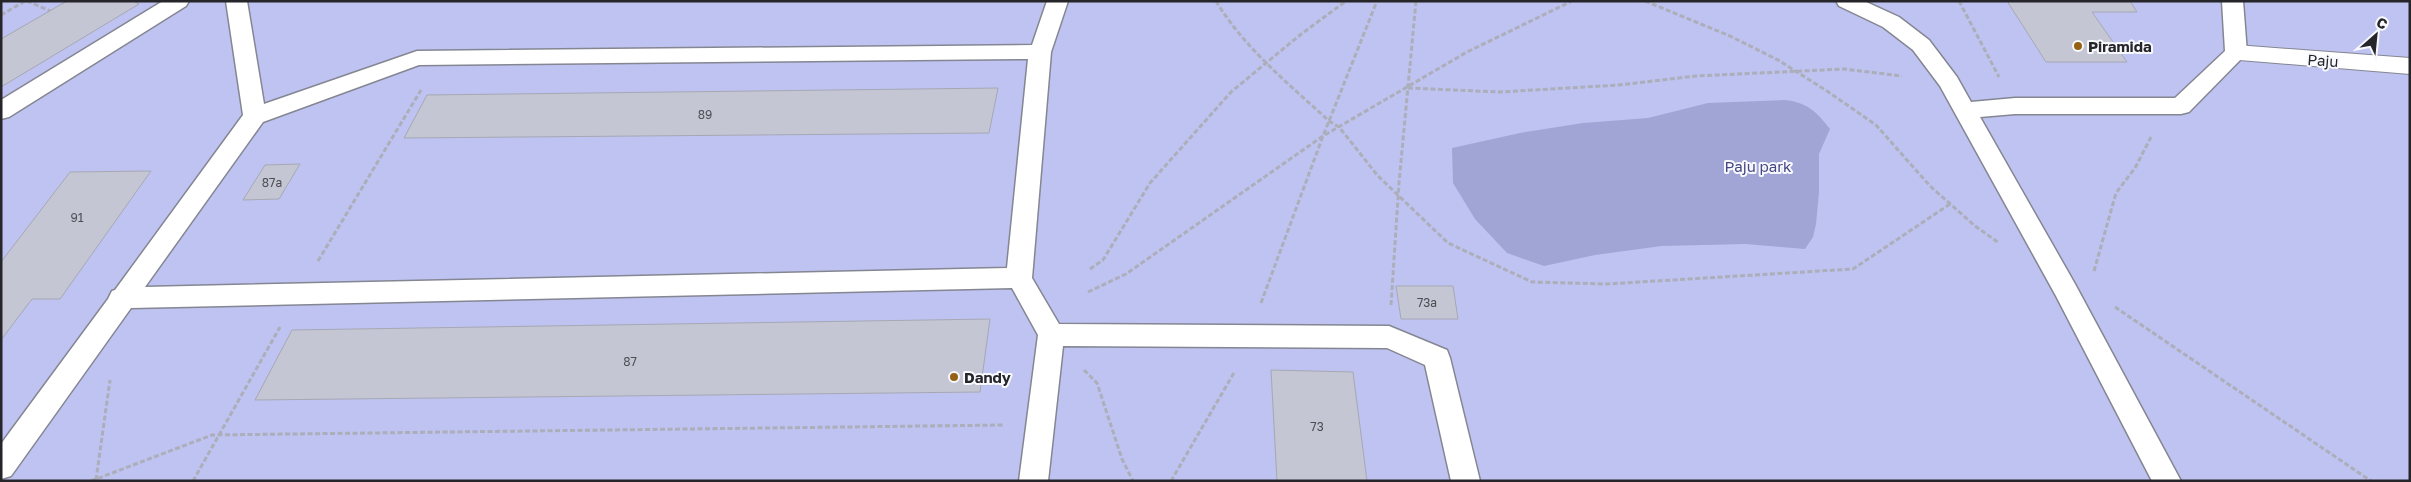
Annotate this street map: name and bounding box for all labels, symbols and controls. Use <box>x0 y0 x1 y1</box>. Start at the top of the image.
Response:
north arrow <box>2351 10 2401 60</box>
text: С <box>2374 13 2390 33</box>
place label: Piramida <box>2088 37 2152 55</box>
marker: Piramida <box>2072 40 2084 52</box>
street label: Paju <box>2307 50 2339 70</box>
house number: 89 <box>698 107 712 122</box>
park label: Paju park <box>1724 157 1792 175</box>
house number: 87a <box>262 175 282 190</box>
house number: 91 <box>70 210 84 225</box>
house number: 73a <box>1417 295 1437 310</box>
house number: 87 <box>623 354 637 369</box>
place label: Dandy <box>964 368 1011 386</box>
marker: Dandy <box>948 371 960 383</box>
house number: 73 <box>1310 419 1324 434</box>

